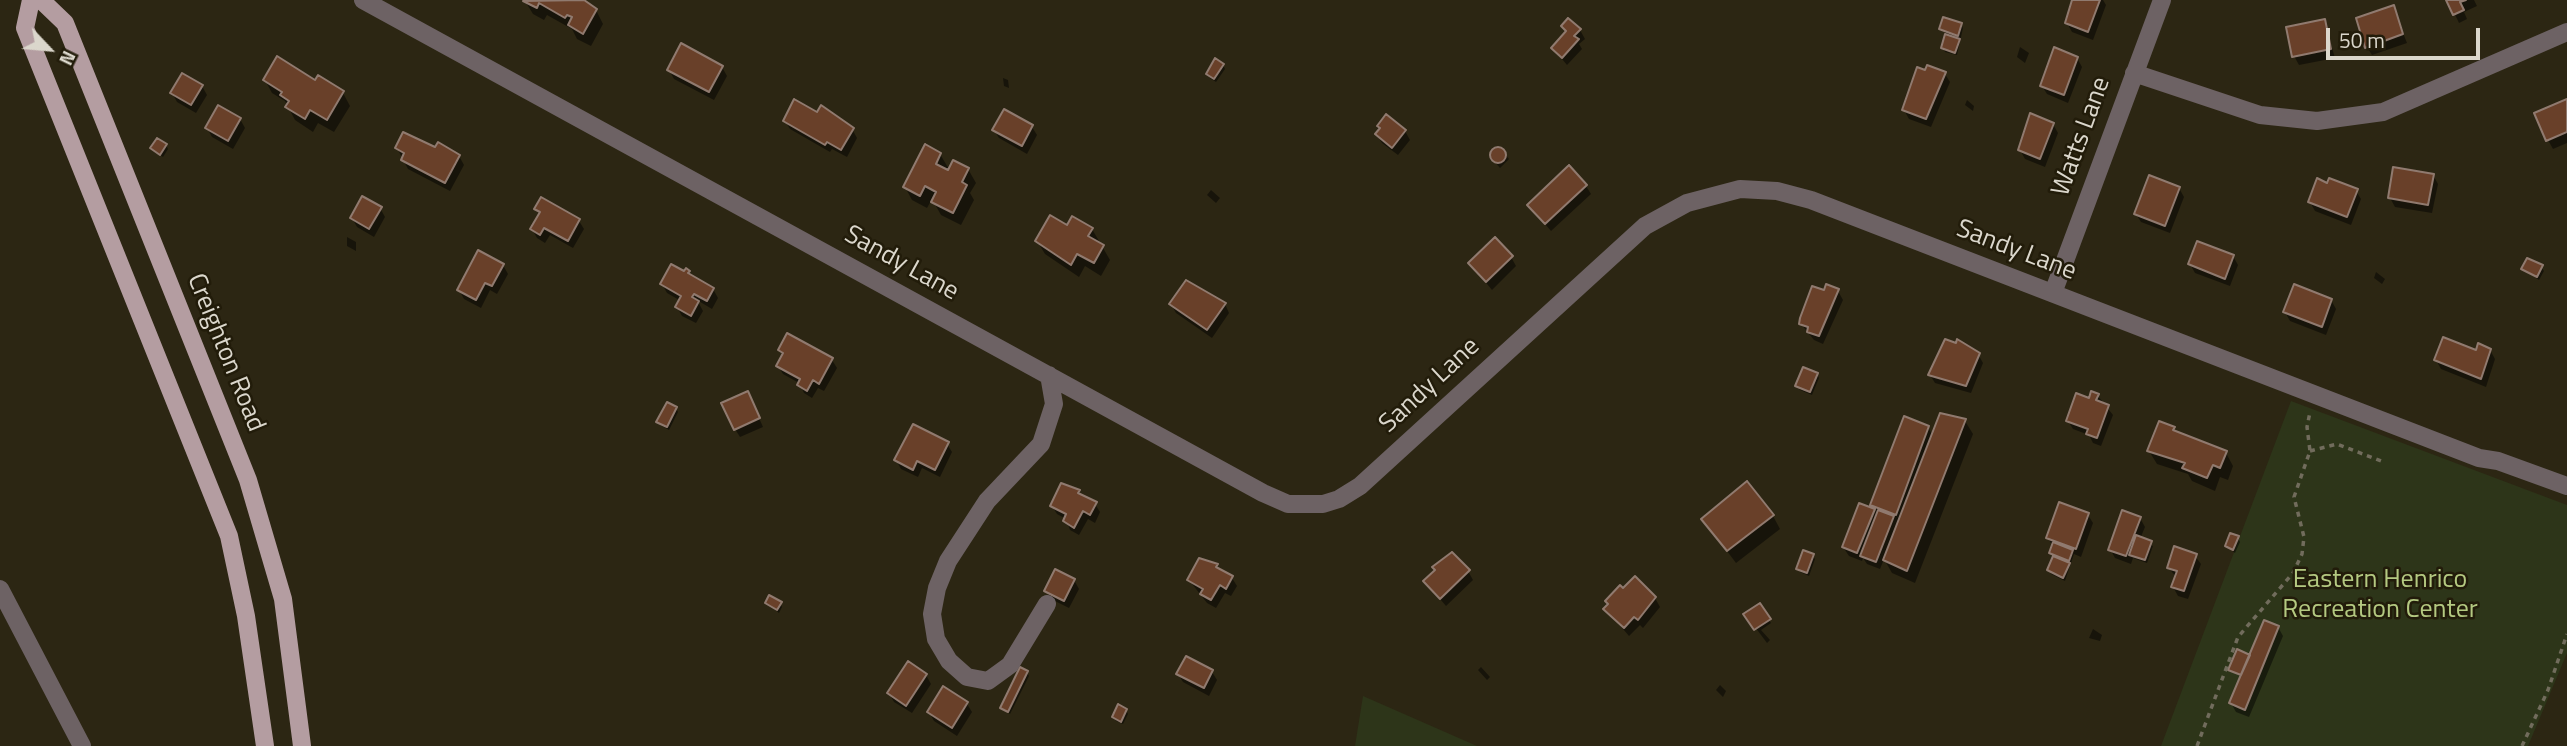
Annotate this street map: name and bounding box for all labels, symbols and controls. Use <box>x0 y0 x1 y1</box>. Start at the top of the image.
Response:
north arrow <box>14 14 84 84</box>
scale bar <box>2329 14 2483 58</box>
text: 50 m <box>2339 24 2385 56</box>
text: N <box>52 46 84 71</box>
street label: Watts Lane <box>2046 73 2118 201</box>
street label: Sandy Lane <box>1952 214 2080 288</box>
street label: Sandy Lane <box>838 220 964 308</box>
street label: Creighton Road <box>179 269 271 437</box>
street label: Sandy Lane <box>1373 332 1487 440</box>
park label: Eastern Henrico Recreation Center <box>2282 565 2478 626</box>

